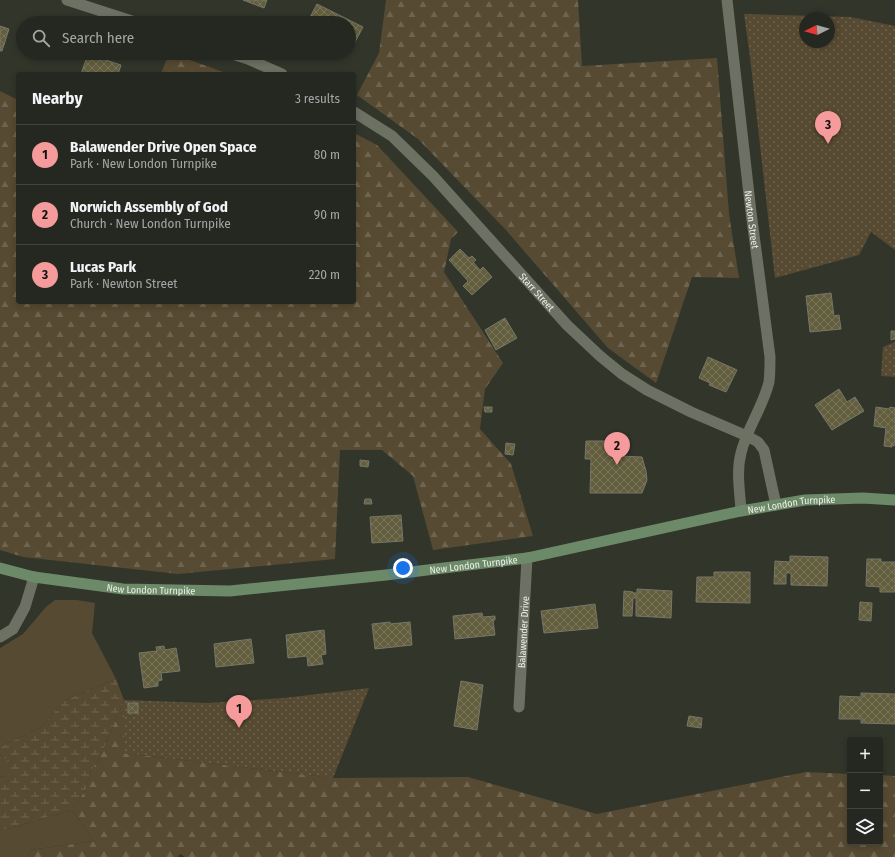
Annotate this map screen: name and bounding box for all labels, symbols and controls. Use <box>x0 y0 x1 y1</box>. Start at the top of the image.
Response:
north arrow <box>799 12 835 48</box>
search box <box>16 16 356 60</box>
icon: search <box>30 27 52 49</box>
text: Search here <box>62 29 134 47</box>
text: Nearby <box>32 88 83 109</box>
text: 3 results <box>295 91 340 106</box>
pin: 3 <box>815 111 841 144</box>
text: Balawender Drive Open Space <box>70 138 257 156</box>
text: 1 <box>42 147 48 162</box>
text: 80 m <box>314 147 340 162</box>
text: Park · New London Turnpike <box>70 156 217 171</box>
street label: Newton Street <box>742 190 761 250</box>
text: Norwich Assembly of God <box>70 198 228 216</box>
text: 2 <box>42 207 48 222</box>
text: 90 m <box>314 207 340 222</box>
text: Church · New London Turnpike <box>70 216 231 231</box>
text: Lucas Park <box>70 258 136 276</box>
text: 3 <box>42 267 48 282</box>
text: 220 m <box>309 267 340 282</box>
street label: Starr Street <box>516 271 557 315</box>
text: Park · Newton Street <box>70 276 178 291</box>
pin: 2 <box>604 432 630 465</box>
street label: New London Turnpike <box>747 494 836 517</box>
street label: New London Turnpike <box>429 554 518 577</box>
your location <box>393 558 413 578</box>
street label: New London Turnpike <box>106 582 195 597</box>
street label: Balawender Drive <box>516 596 532 668</box>
pin: 1 <box>226 695 252 728</box>
map controls <box>847 737 883 845</box>
button: + <box>847 737 883 773</box>
button: − <box>847 773 883 809</box>
button: layers <box>847 809 883 845</box>

